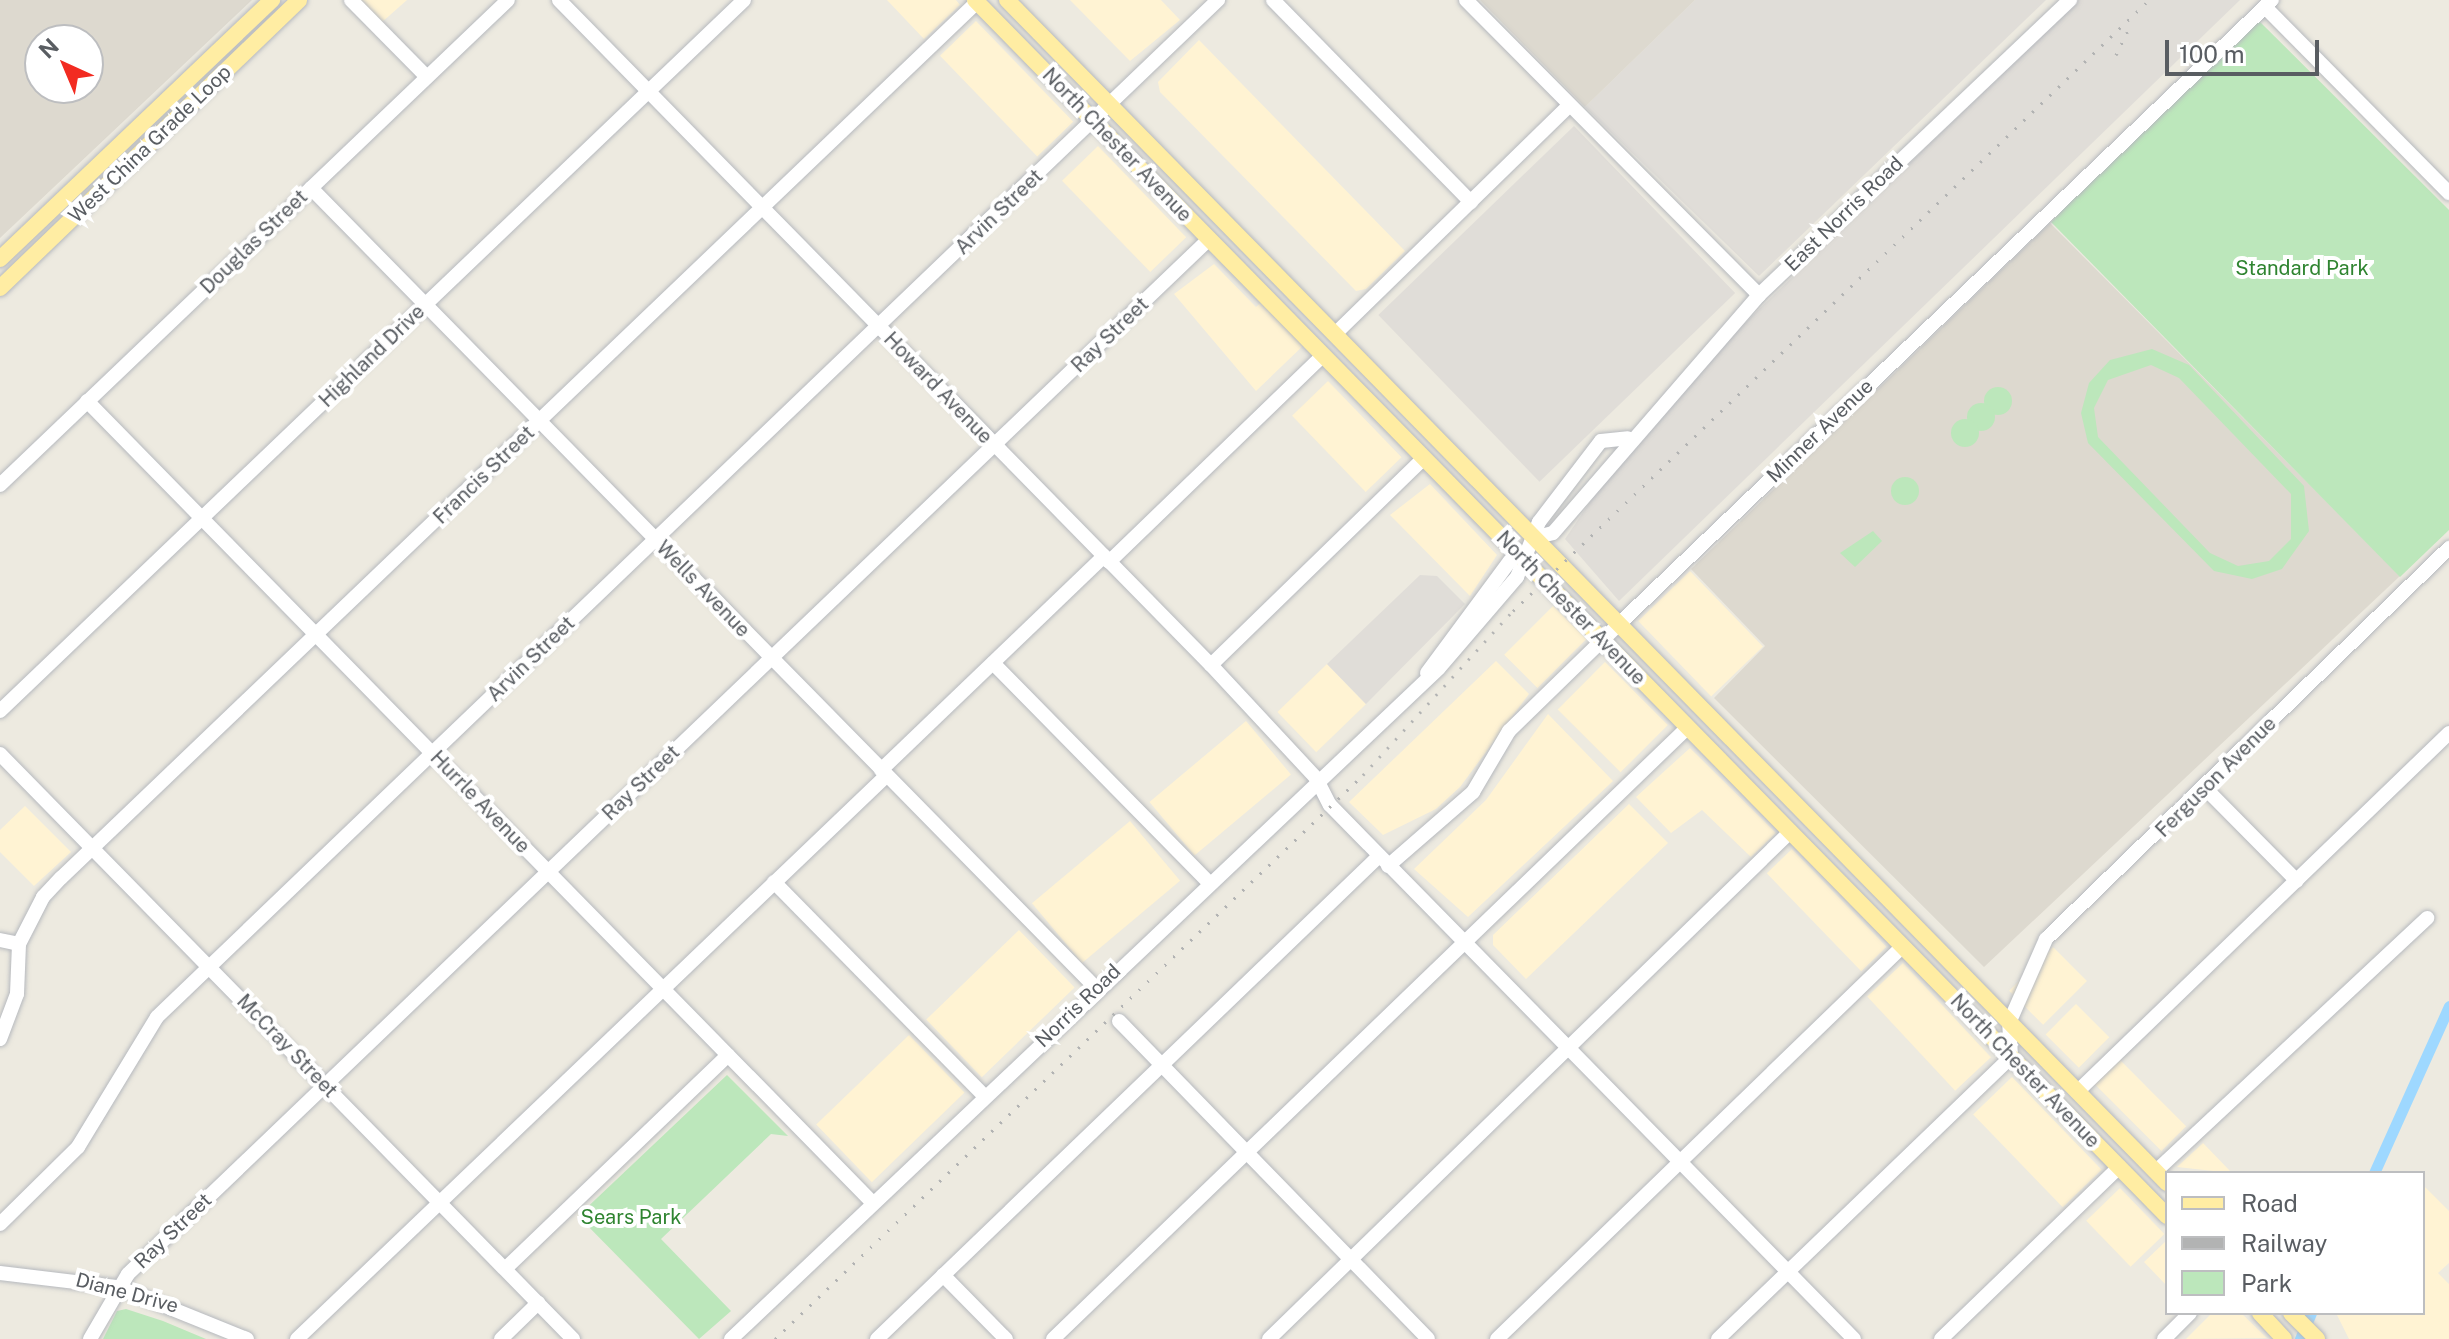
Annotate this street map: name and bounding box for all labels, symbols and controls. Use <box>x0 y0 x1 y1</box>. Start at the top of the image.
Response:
north arrow <box>24 24 104 104</box>
scale bar <box>2169 24 2323 74</box>
text: N <box>33 33 64 64</box>
text: 100 m <box>2179 40 2245 68</box>
street label: West China Grade Loop <box>64 60 236 228</box>
street label: North Chester Avenue <box>1037 63 1197 227</box>
street label: East Norris Road <box>1780 152 1908 276</box>
street label: Arvin Street <box>950 164 1048 260</box>
street label: Douglas Street <box>195 185 313 299</box>
park label: Standard Park <box>2235 256 2369 280</box>
street label: Ray Street <box>1066 292 1154 378</box>
street label: Highland Drive <box>314 300 430 412</box>
street label: Howard Avenue <box>879 327 997 449</box>
street label: Minner Avenue <box>1762 374 1878 488</box>
street label: Francis Street <box>429 421 539 529</box>
street label: North Chester Avenue <box>1491 526 1651 690</box>
street label: Wells Avenue <box>651 536 755 642</box>
street label: Arvin Street <box>482 611 580 707</box>
street label: Ferguson Avenue <box>2151 712 2281 842</box>
street label: Ray Street <box>597 740 685 826</box>
street label: Hurrle Avenue <box>425 746 535 858</box>
street label: Norris Road <box>1030 959 1126 1053</box>
street label: McCray Street <box>232 989 342 1103</box>
street label: North Chester Avenue <box>1945 989 2105 1153</box>
legend <box>2165 1171 2425 1315</box>
street label: Ray Street <box>129 1188 217 1274</box>
text: Road <box>2241 1189 2298 1217</box>
park label: Sears Park <box>580 1205 682 1229</box>
text: Railway <box>2241 1229 2327 1257</box>
street label: Diane Drive <box>73 1268 181 1318</box>
text: Park <box>2241 1269 2292 1297</box>

